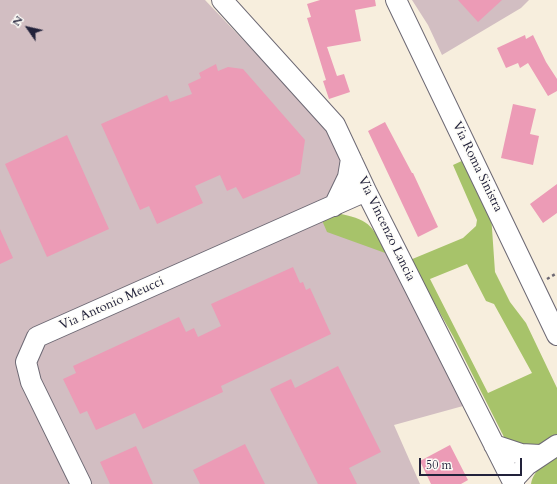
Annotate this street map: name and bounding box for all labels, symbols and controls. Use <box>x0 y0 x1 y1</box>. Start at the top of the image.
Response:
north arrow <box>8 8 48 48</box>
text: N <box>9 13 27 29</box>
street label: Via Roma Sinistra <box>448 119 506 215</box>
street label: Via Vincenzo Lancia <box>354 174 418 284</box>
street label: Via Antonio Meucci <box>57 274 167 334</box>
scale bar <box>421 450 524 476</box>
text: 50 m <box>426 457 452 473</box>

